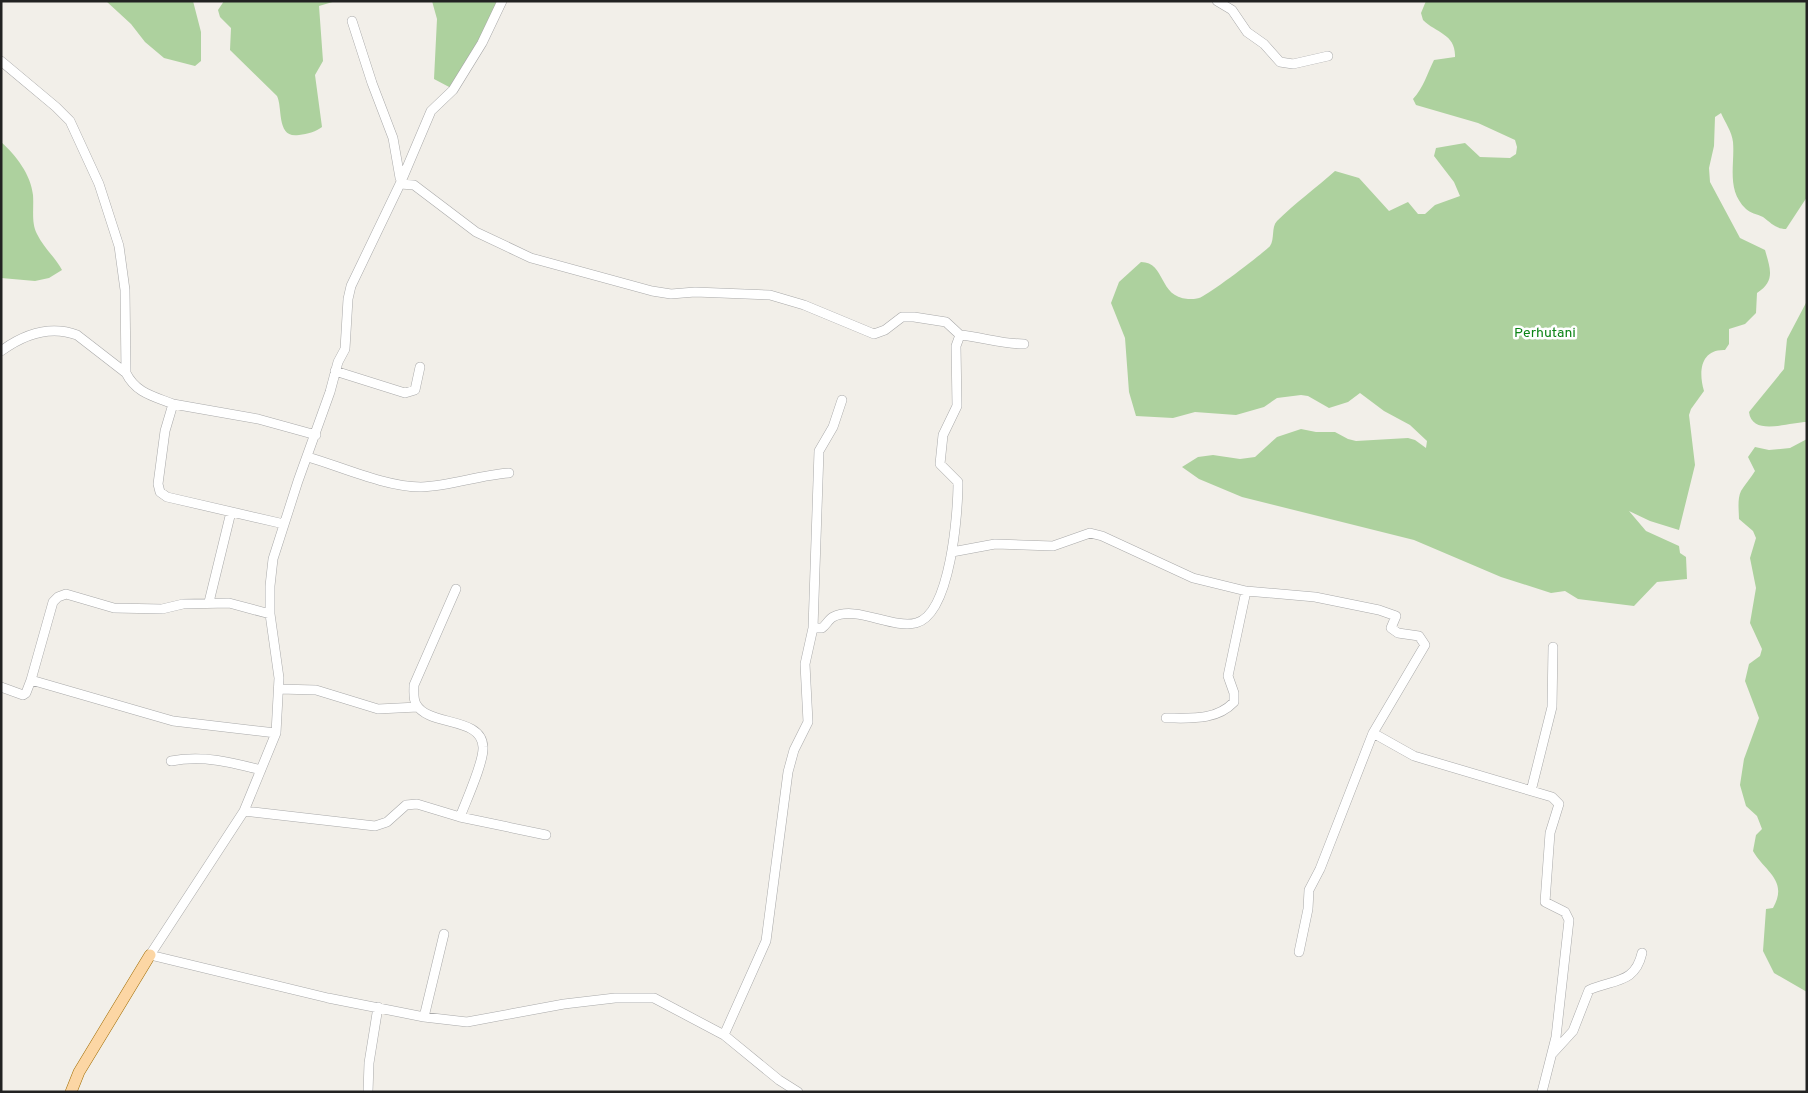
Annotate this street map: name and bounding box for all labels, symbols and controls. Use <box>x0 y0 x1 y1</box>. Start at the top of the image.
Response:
park label: Perhutani <box>1514 325 1576 342</box>

